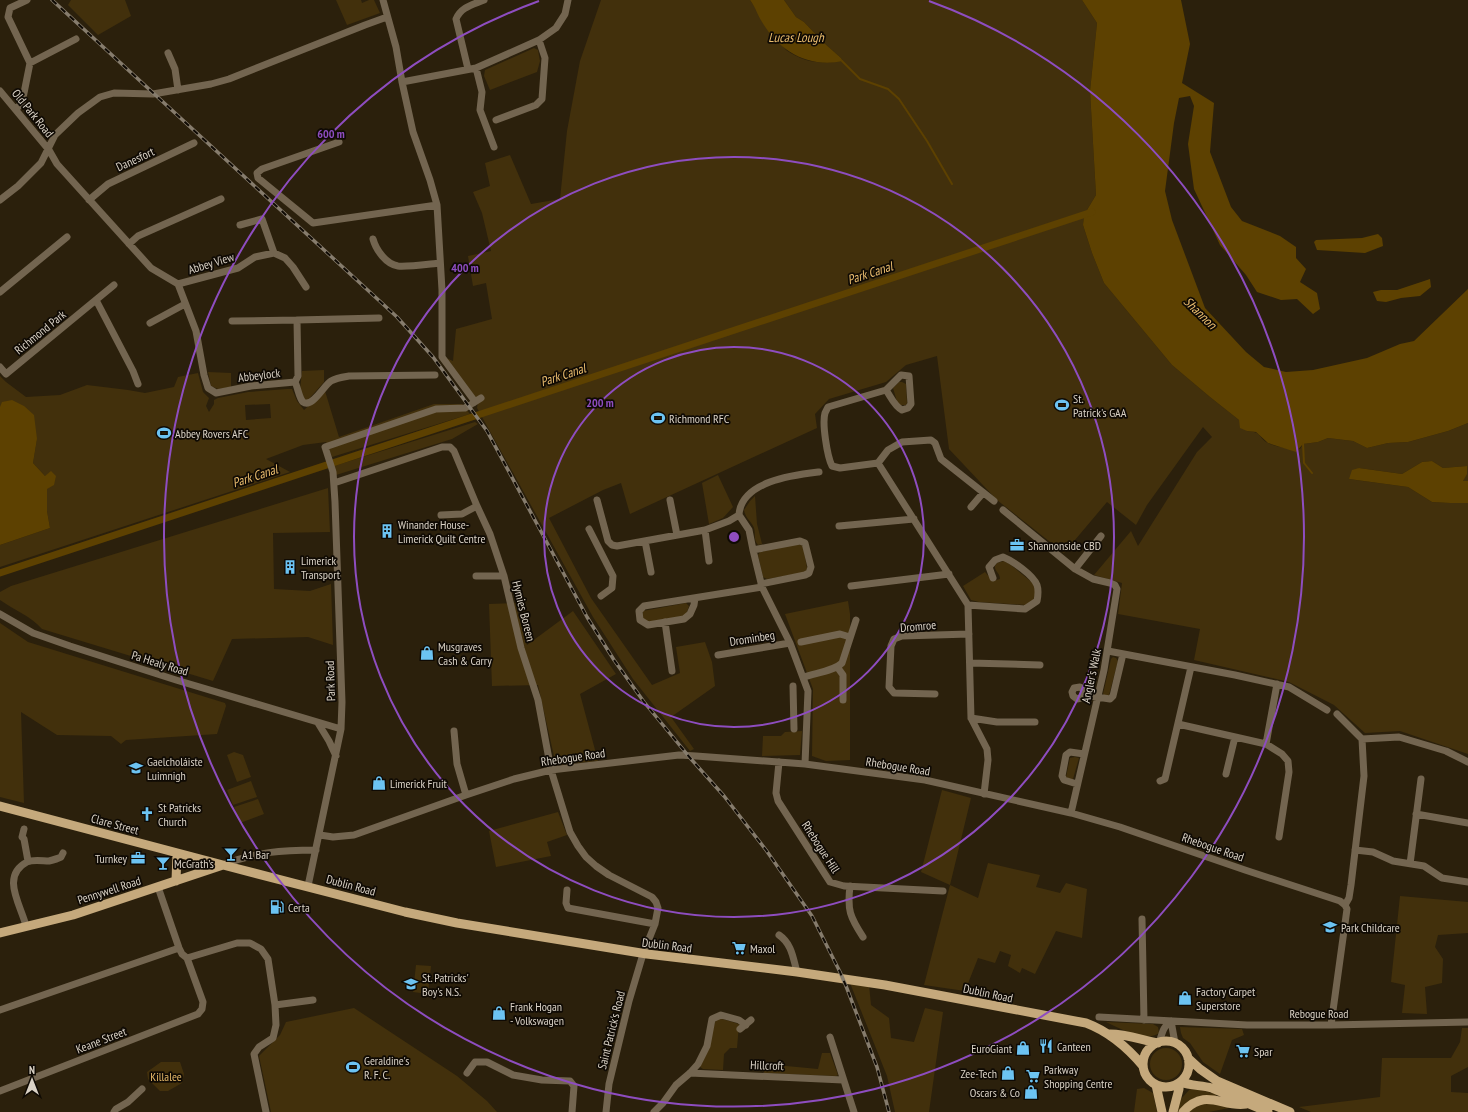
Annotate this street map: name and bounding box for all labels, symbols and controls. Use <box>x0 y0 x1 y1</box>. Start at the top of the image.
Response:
water label: Lucas Lough <box>768 29 825 46</box>
street label: Old Park Road <box>9 86 57 140</box>
text: 600 m <box>317 126 345 141</box>
street label: Danesfort <box>114 143 157 174</box>
street label: Abbey View <box>186 249 237 277</box>
water label: Park Canal <box>845 257 897 288</box>
text: 400 m <box>451 260 479 275</box>
water label: Shannon <box>1180 293 1221 334</box>
street label: Richmond Park <box>11 307 69 357</box>
water label: Park Canal <box>538 359 590 390</box>
street label: Abbeylock <box>237 365 281 385</box>
place label: St. Patrick's GAA <box>1073 391 1127 420</box>
text: 200 m <box>586 395 614 410</box>
sports icon: St. Patrick's GAA <box>1054 397 1070 413</box>
sports icon: Richmond RFC <box>650 410 666 426</box>
place label: Richmond RFC <box>669 411 730 426</box>
sports icon: Abbey Rovers AFC <box>156 425 172 441</box>
place label: Abbey Rovers AFC <box>175 426 249 441</box>
water label: Park Canal <box>230 460 282 491</box>
place label: Winander House- Limerick Quilt Centre <box>398 517 485 546</box>
building icon: Winander House- Limerick Quilt Centre <box>379 523 395 539</box>
centre of rings <box>727 530 741 544</box>
office icon: Shannonside CBD <box>1009 537 1025 553</box>
place label: Shannonside CBD <box>1028 538 1101 553</box>
place label: Limerick Transport <box>301 553 341 582</box>
building icon: Limerick Transport <box>282 559 298 575</box>
street label: Hymies Boreen <box>509 579 539 643</box>
street label: Dromroe <box>899 617 937 635</box>
street label: Drominbeg <box>728 627 776 649</box>
place label: Musgraves Cash & Carry <box>438 639 492 668</box>
shop icon: Musgraves Cash & Carry <box>419 645 435 661</box>
street label: Pa Healy Road <box>130 647 190 679</box>
street label: Angler's Walk <box>1078 647 1104 704</box>
street label: Park Road <box>322 660 338 702</box>
street label: Rhebogue Road <box>540 745 606 769</box>
place label: Gaelcholáiste Luimnigh <box>147 754 203 783</box>
street label: Rhebogue Road <box>865 754 931 778</box>
school or university icon: Gaelcholáiste Luimnigh <box>128 760 144 776</box>
shop icon: Limerick Fruit <box>371 775 387 791</box>
place label: Limerick Fruit <box>390 776 447 791</box>
place label: St Patricks Church <box>158 800 201 829</box>
church icon: St Patricks Church <box>139 806 155 822</box>
street label: Clare Street <box>90 810 141 838</box>
street label: Rhebogue Hill <box>799 818 843 876</box>
street label: Rhebogue Road <box>1180 829 1246 865</box>
bar icon: A1 Bar <box>223 846 239 862</box>
place label: A1 Bar <box>242 847 270 862</box>
office icon: Turnkey <box>130 850 146 866</box>
place label: Turnkey <box>95 851 127 866</box>
bar icon: McGrath’s <box>155 855 171 871</box>
place label: McGrath’s <box>174 856 214 871</box>
street label: Dublin Road <box>325 871 377 899</box>
street label: Pennywell Road <box>75 873 143 907</box>
fuel station icon: Certa <box>269 899 285 915</box>
place label: Certa <box>288 900 310 915</box>
school or university icon: Park Childcare <box>1322 919 1338 935</box>
place label: Park Childcare <box>1341 920 1400 935</box>
street label: Dublin Road <box>641 934 693 956</box>
supermarket icon: Maxol <box>731 940 747 956</box>
place label: Maxol <box>750 941 775 956</box>
place label: St. Patricks' Boy's N.S. <box>422 970 469 999</box>
school or university icon: St. Patricks' Boy's N.S. <box>403 976 419 992</box>
street label: Dublin Road <box>962 980 1014 1006</box>
place label: Factory Carpet Superstore <box>1196 984 1256 1013</box>
street label: Saint Patrick's Road <box>594 989 628 1071</box>
shop icon: Factory Carpet Superstore <box>1177 990 1193 1006</box>
place label: Frank Hogan - Volkswagen <box>510 999 564 1028</box>
shop icon: Frank Hogan - Volkswagen <box>491 1005 507 1021</box>
street label: Rebogue Road <box>1289 1006 1349 1021</box>
street label: Keane Street <box>74 1023 129 1056</box>
restaurant icon: Canteen <box>1038 1038 1054 1054</box>
place label: Canteen <box>1057 1039 1091 1054</box>
shop icon: EuroGiant <box>1015 1040 1031 1056</box>
place label: EuroGiant <box>971 1041 1013 1056</box>
supermarket icon: Spar <box>1235 1043 1251 1059</box>
place label: Spar <box>1254 1044 1273 1059</box>
place label: Geraldine's R. F. C. <box>364 1053 409 1082</box>
street label: Hillcroft <box>750 1057 785 1073</box>
sports icon: Geraldine's R. F. C. <box>345 1059 361 1075</box>
north arrow <box>12 1060 52 1100</box>
place label: Parkway Shopping Centre <box>1044 1062 1113 1091</box>
text: N <box>29 1063 35 1077</box>
shop icon: Zee-Tech <box>1000 1065 1016 1081</box>
place label: Zee-Tech <box>961 1066 997 1081</box>
supermarket icon: Parkway Shopping Centre <box>1025 1068 1041 1084</box>
park label: Killalee <box>150 1069 182 1084</box>
shop icon: Oscars & Co <box>1023 1084 1039 1100</box>
place label: Oscars & Co <box>970 1085 1020 1100</box>

